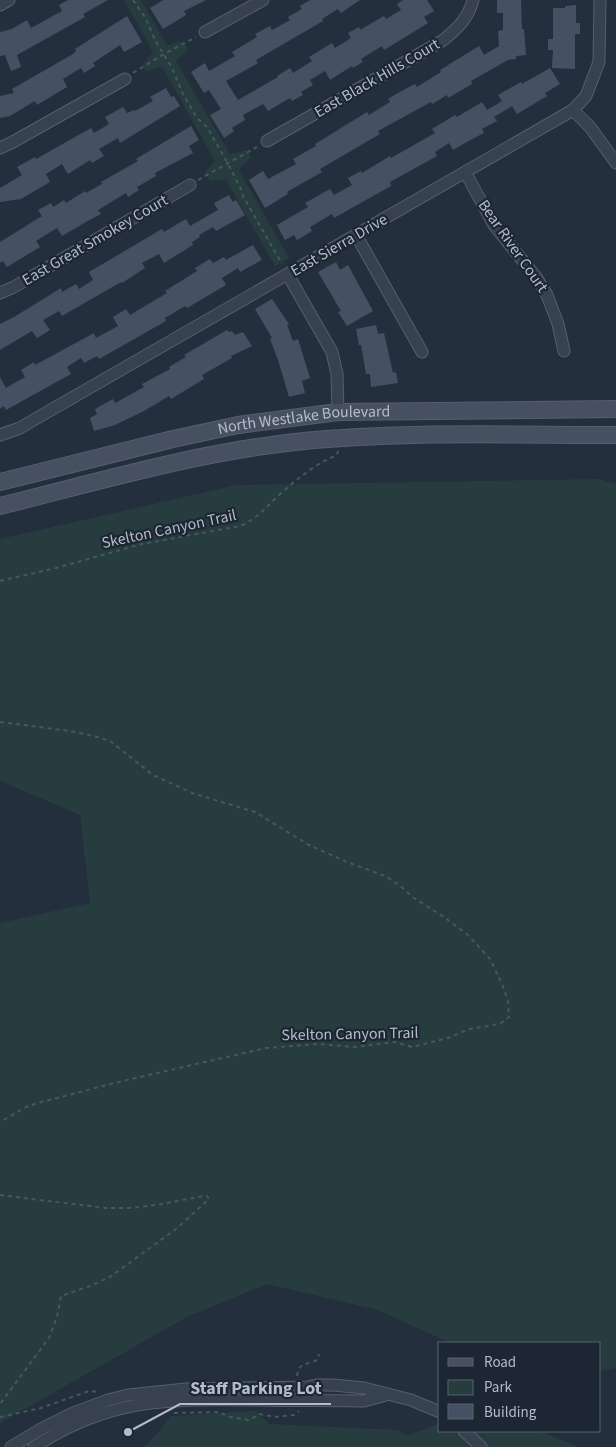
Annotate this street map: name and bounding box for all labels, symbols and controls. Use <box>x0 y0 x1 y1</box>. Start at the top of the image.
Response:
street label: East Black Hills Court <box>310 33 444 123</box>
street label: East Great Smokey Court <box>18 189 173 291</box>
street label: Bear River Court <box>473 195 553 297</box>
street label: East Sierra Drive <box>286 208 392 282</box>
street label: North Westlake Boulevard <box>216 400 390 440</box>
street label: Skelton Canyon Trail <box>100 504 238 554</box>
street label: Skelton Canyon Trail <box>281 1022 419 1046</box>
legend <box>438 1342 601 1432</box>
text: Road <box>484 1352 516 1373</box>
callout: Staff Parking Lot <box>180 1371 331 1404</box>
text: Staff Parking Lot <box>190 1376 322 1401</box>
text: Park <box>484 1377 513 1398</box>
text: Building <box>484 1402 537 1423</box>

